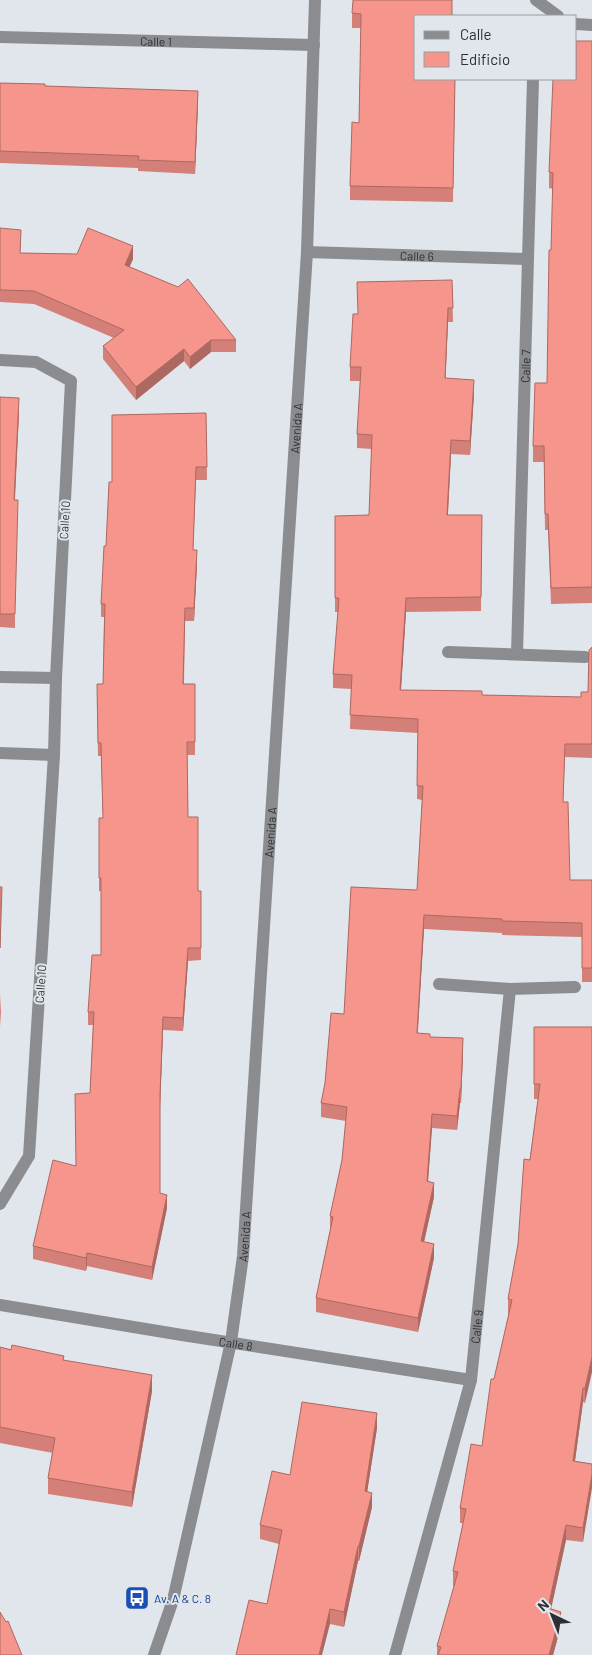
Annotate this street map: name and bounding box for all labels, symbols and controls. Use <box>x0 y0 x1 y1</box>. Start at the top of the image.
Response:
legend <box>414 15 577 80</box>
text: Calle <box>460 25 492 43</box>
street label: Calle 1 <box>140 34 172 48</box>
text: Edificio <box>460 50 510 68</box>
street label: Calle 6 <box>400 248 434 263</box>
street label: Calle 7 <box>518 349 532 383</box>
street label: Avenida A <box>287 402 304 454</box>
street label: Calle 10 <box>56 500 72 540</box>
street label: Avenida A <box>261 807 279 858</box>
street label: Calle 10 <box>32 964 48 1004</box>
street label: Avenida A <box>235 1211 253 1263</box>
street label: Calle 9 <box>468 1309 485 1344</box>
street label: Calle 8 <box>218 1334 254 1353</box>
bus stop icon: Av. A & C. 8 <box>124 1585 150 1611</box>
north arrow <box>527 1590 577 1640</box>
place label: Av. A & C. 8 <box>154 1591 211 1605</box>
text: N <box>534 1596 552 1615</box>

